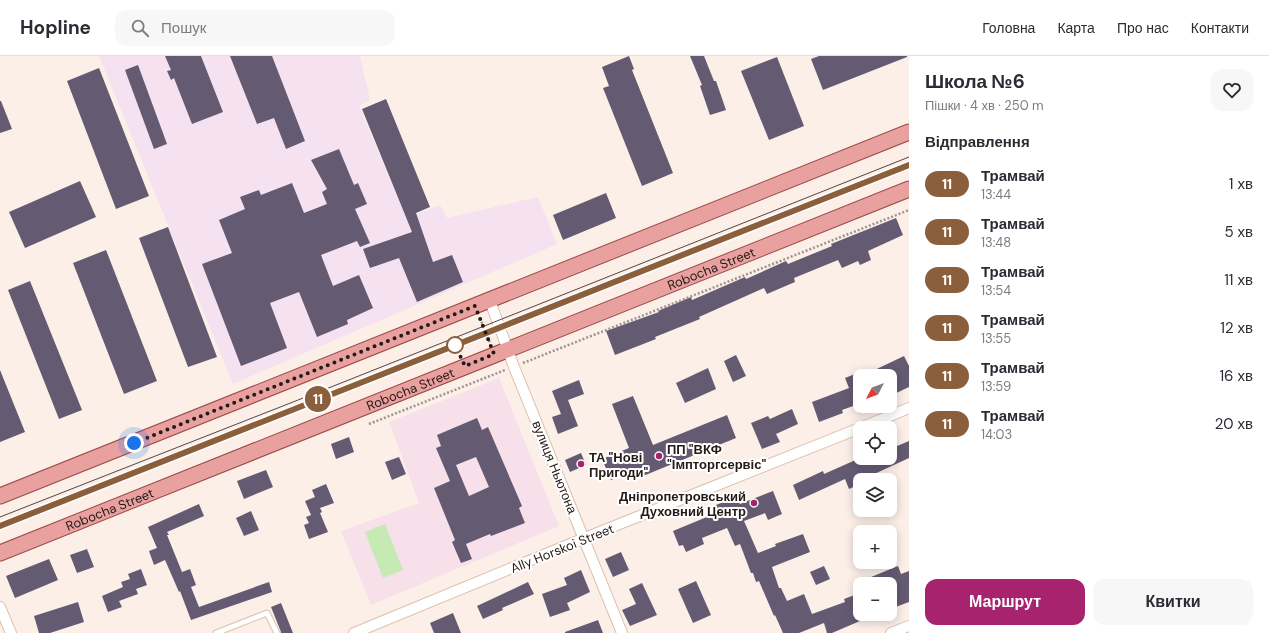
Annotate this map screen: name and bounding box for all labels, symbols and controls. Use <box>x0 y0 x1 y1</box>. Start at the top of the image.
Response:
search box <box>115 10 395 46</box>
text: Hopline <box>20 15 91 40</box>
icon: search <box>129 17 151 39</box>
text: Пошук <box>161 18 206 38</box>
text: Головна <box>982 19 1035 37</box>
text: Карта <box>1057 19 1095 37</box>
text: Про нас <box>1117 19 1169 37</box>
text: Контакти <box>1191 19 1249 37</box>
text: Школа №6 <box>925 69 1025 94</box>
button: heart <box>1211 69 1253 111</box>
text: Пішки · 4 хв · 250 m <box>925 97 1044 114</box>
text: Відправлення <box>925 132 1030 152</box>
text: Трамвай <box>981 166 1045 186</box>
text: 1 хв <box>1229 174 1253 194</box>
text: 11 <box>942 175 952 193</box>
text: 13:44 <box>981 186 1011 203</box>
text: Трамвай <box>981 214 1045 234</box>
text: 5 хв <box>1224 222 1253 242</box>
text: 11 <box>942 223 952 241</box>
text: 13:48 <box>981 234 1011 251</box>
street label: Robocha Street <box>665 243 758 294</box>
text: Трамвай <box>981 262 1045 282</box>
text: 11 хв <box>1224 270 1253 290</box>
text: 11 <box>942 271 952 289</box>
text: 13:54 <box>981 282 1011 299</box>
text: Трамвай <box>981 310 1045 330</box>
text: 12 хв <box>1220 318 1253 338</box>
text: 11 <box>942 319 952 337</box>
text: 13:55 <box>981 330 1011 347</box>
unlabelled marker <box>446 336 464 354</box>
text: Трамвай <box>981 358 1045 378</box>
street label: Robocha Street <box>364 364 457 414</box>
text: 16 хв <box>1219 366 1253 386</box>
text: 11 <box>942 367 952 385</box>
north arrow <box>853 369 897 413</box>
map controls <box>853 369 897 621</box>
text: 13:59 <box>981 378 1011 395</box>
line badge: 11 <box>300 386 336 412</box>
text: 11 <box>313 390 323 408</box>
text: Трамвай <box>981 406 1045 426</box>
text: 20 хв <box>1215 414 1253 434</box>
text: 11 <box>942 415 952 433</box>
street label: вулиця Ньютона <box>528 418 581 517</box>
button: locate <box>853 421 897 465</box>
text: 14:03 <box>981 426 1012 443</box>
your location <box>124 433 144 453</box>
place label: ПП "ВКФ "Імпторгсервіс" <box>667 441 766 473</box>
place label: ТА "Нові Пригоди" <box>589 449 649 481</box>
marker: ПП "ВКФ "Імпторгсервіс" <box>654 451 664 461</box>
marker: ТА "Нові Пригоди" <box>576 459 586 469</box>
button: layers <box>853 473 897 517</box>
street label: Robocha Street <box>63 484 156 535</box>
place label: Дніпропетровський Духовний Центр <box>619 488 746 520</box>
marker: Дніпропетровський Духовний Центр <box>749 498 759 508</box>
street label: Ally Horskoi Street <box>508 520 616 577</box>
button: + <box>853 525 897 569</box>
button: − <box>853 577 897 621</box>
button: Маршрут <box>925 579 1085 625</box>
button: Квитки <box>1093 579 1253 625</box>

